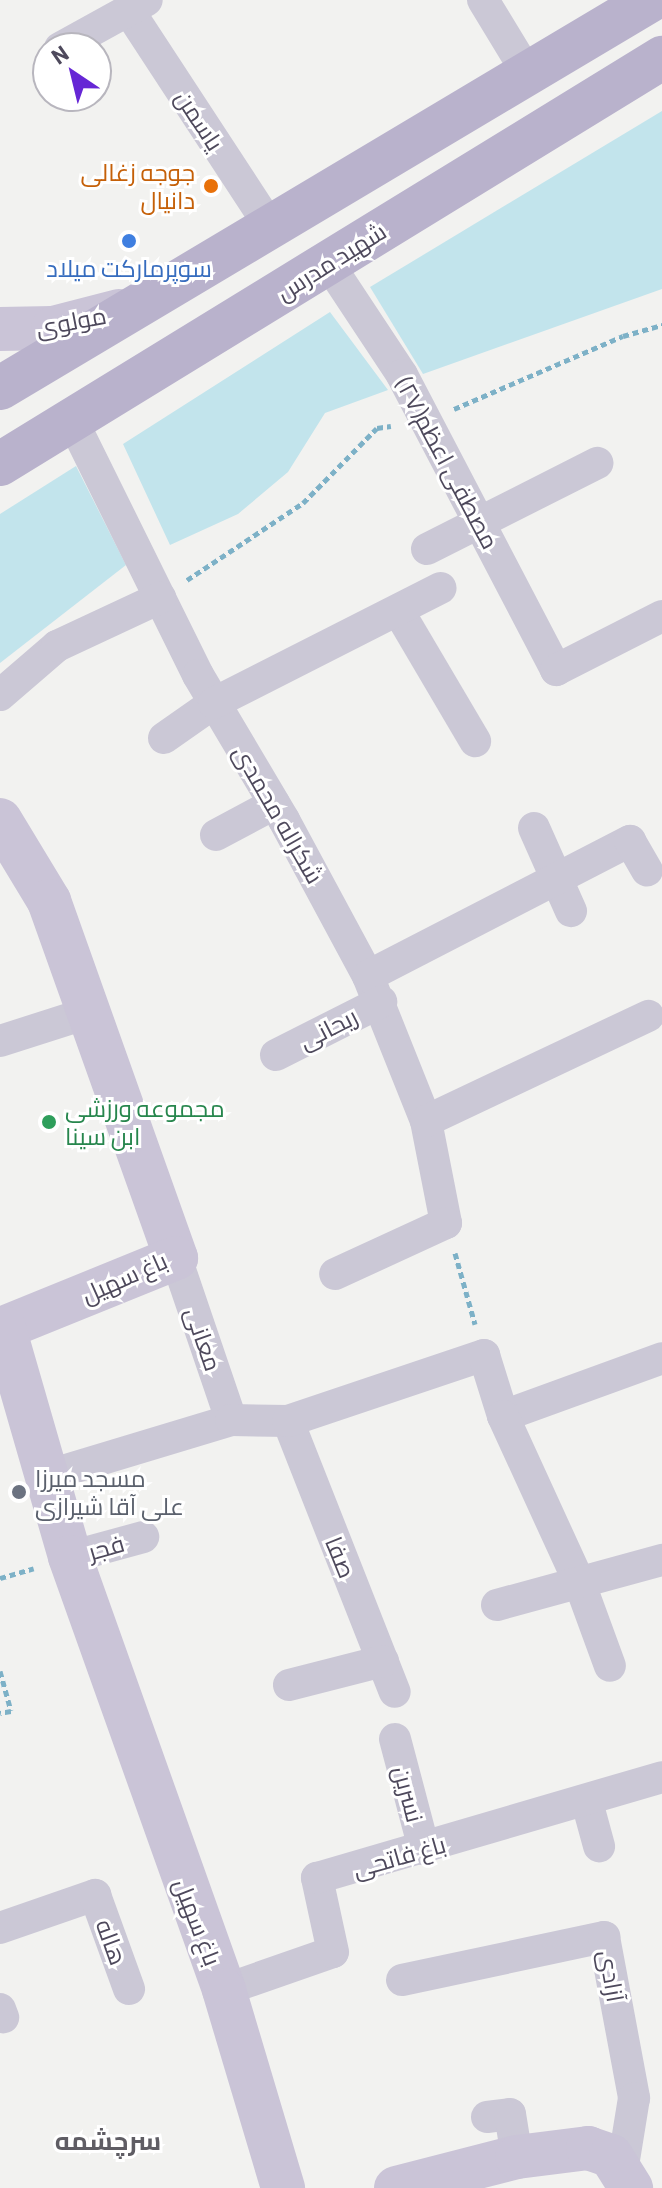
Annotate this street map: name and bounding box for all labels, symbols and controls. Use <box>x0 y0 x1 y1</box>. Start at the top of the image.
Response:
north arrow <box>32 32 112 112</box>
text: N <box>46 39 73 69</box>
street label: یاسمن <box>170 84 230 156</box>
place label: جوجه زغالی دانیال <box>80 158 195 214</box>
marker: جوجه زغالی دانیال <box>202 177 220 195</box>
street label: شهید مدرس <box>271 216 391 306</box>
marker: سوپرمارکت میلاد <box>120 232 138 250</box>
place label: سوپرمارکت میلاد <box>46 254 212 282</box>
street label: مولوی <box>33 300 109 342</box>
street label: مصطفی اعظم(۲۷) <box>391 372 505 554</box>
street label: شکراله محمدی <box>228 740 330 888</box>
street label: ریحانی <box>294 1001 362 1055</box>
place label: مجموعه ورزشی ابن سینا <box>65 1094 225 1150</box>
marker: مجموعه ورزشی ابن سینا <box>40 1113 58 1131</box>
street label: باغ سهیل <box>77 1245 171 1309</box>
street label: معانی <box>180 1303 228 1375</box>
place label: مسجد میرزا علی آقا شیرازی <box>35 1464 184 1520</box>
marker: مسجد میرزا علی آقا شیرازی <box>10 1483 28 1501</box>
street label: فجر <box>85 1528 127 1566</box>
street label: صفا <box>320 1532 362 1582</box>
street label: نسرین <box>388 1763 430 1825</box>
street label: باغ فاتحی <box>349 1829 449 1883</box>
street label: باغ سهیل <box>168 1874 228 1970</box>
street label: هاله <box>90 1915 134 1969</box>
street label: آزادی <box>593 1948 631 2004</box>
district label: سرچشمه <box>55 2124 161 2156</box>

